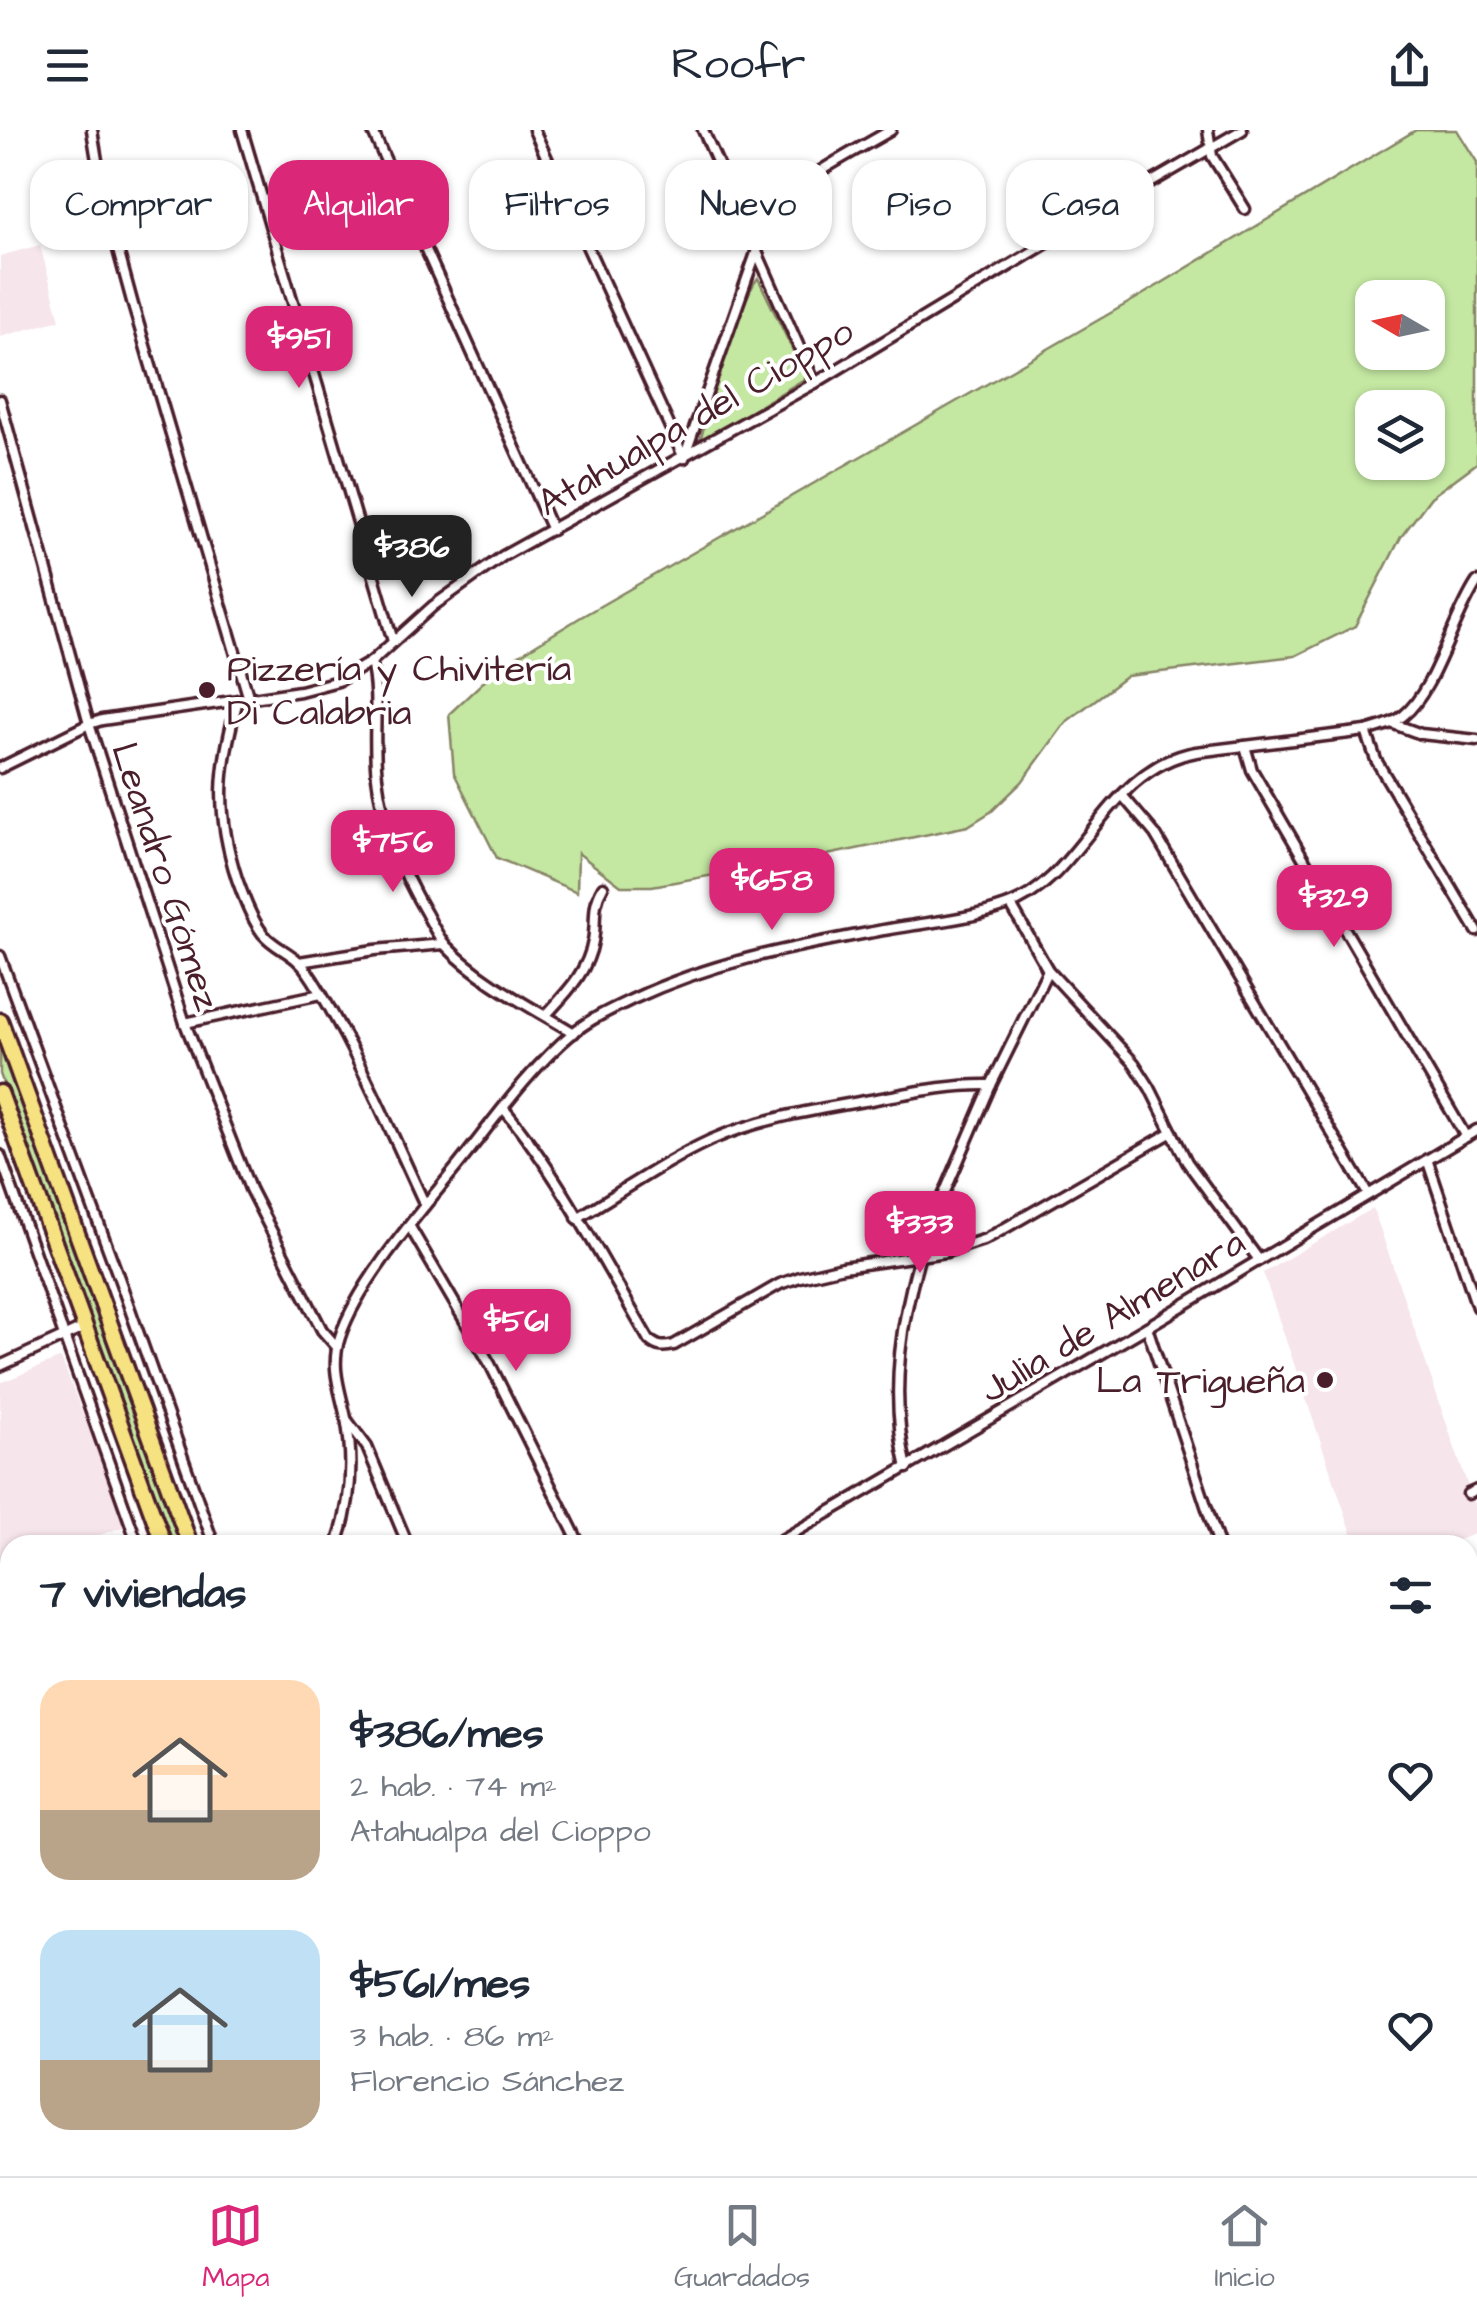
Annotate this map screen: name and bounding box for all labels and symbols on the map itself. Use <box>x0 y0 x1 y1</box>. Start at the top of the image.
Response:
north arrow <box>1355 280 1445 370</box>
pin: $951 <box>240 306 358 391</box>
street label: Atahualpa del Cioppo <box>528 306 864 530</box>
pin: $386 <box>353 515 471 600</box>
place label: Pizzería y Chivitería Di Calabria <box>227 644 571 740</box>
marker: Pizzería y Chivitería Di Calabria <box>196 679 218 701</box>
street label: Leandro Gómez <box>97 736 233 1017</box>
pin: $756 <box>334 810 452 895</box>
pin: $658 <box>713 848 831 933</box>
pin: $329 <box>1275 865 1393 950</box>
pin: $333 <box>861 1191 979 1276</box>
street label: Julia de Almenara <box>971 1217 1255 1416</box>
pin: $561 <box>457 1289 575 1374</box>
place label: La Trigueña <box>1096 1356 1305 1408</box>
marker: La Trigueña <box>1314 1369 1336 1391</box>

